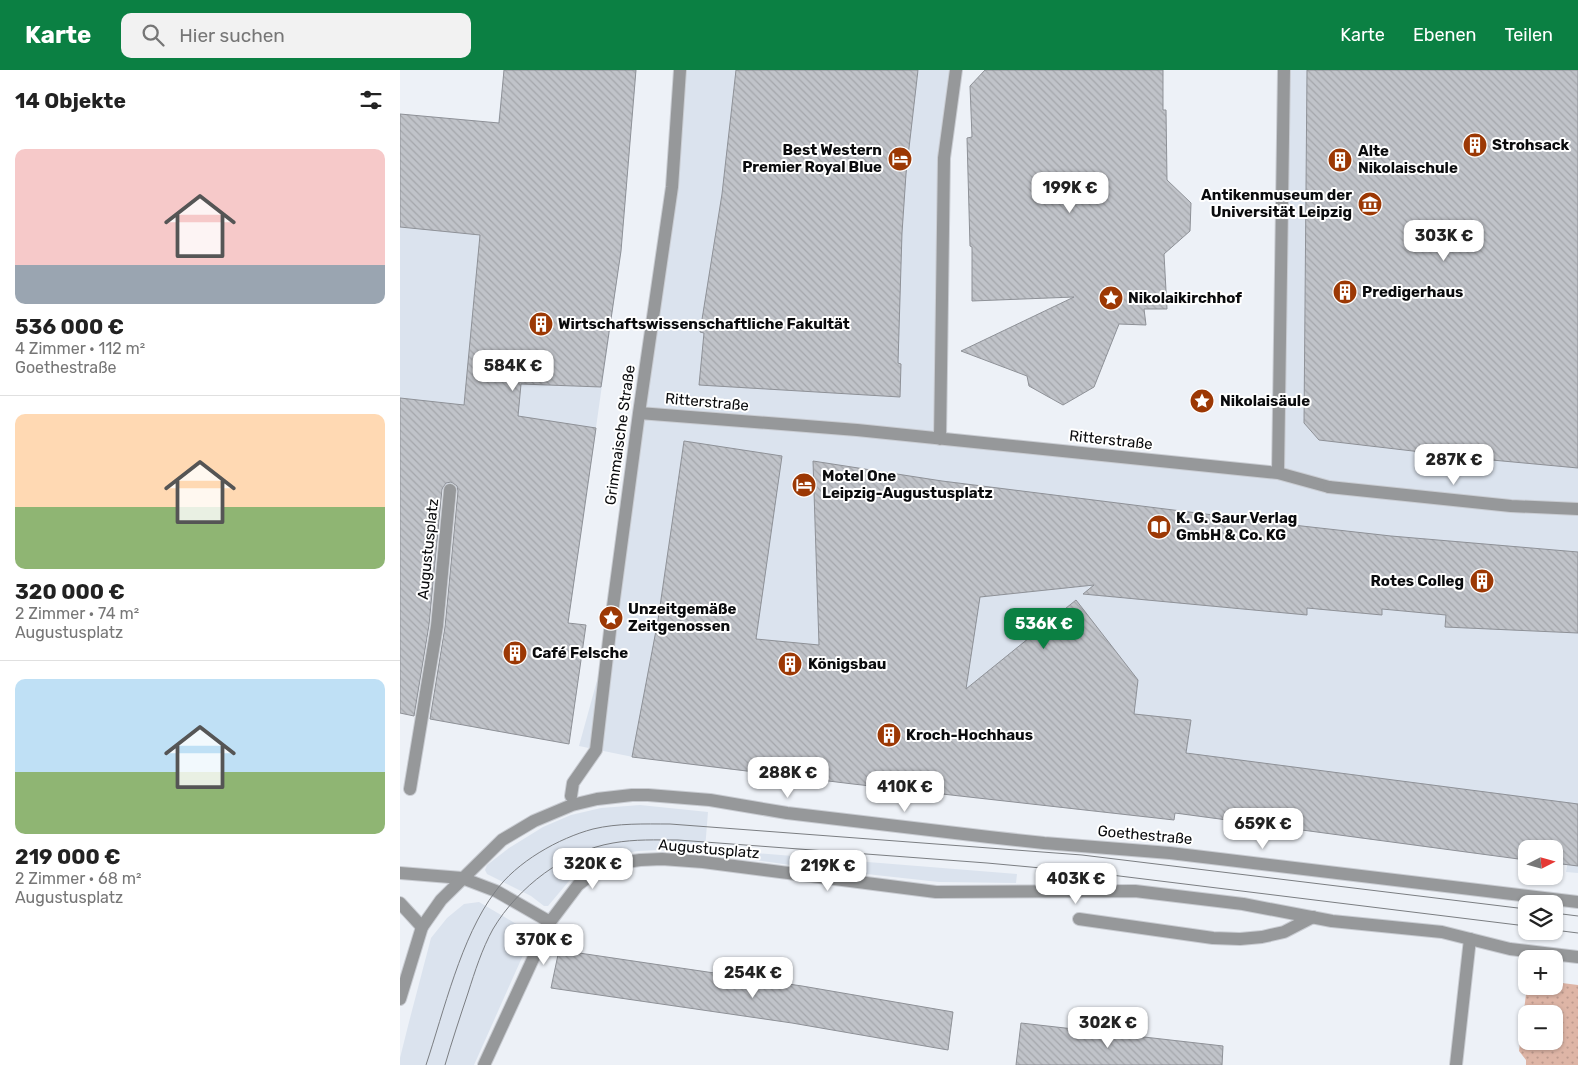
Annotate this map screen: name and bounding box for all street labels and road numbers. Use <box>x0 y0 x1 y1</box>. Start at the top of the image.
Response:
street label: Grimmaische Straße <box>601 364 639 506</box>
street label: Ritterstraße <box>664 389 750 415</box>
street label: Ritterstraße <box>1068 427 1154 453</box>
street label: Augustusplatz <box>414 497 442 600</box>
street label: Goethestraße <box>1097 822 1193 848</box>
street label: Augustusplatz <box>658 836 761 862</box>

